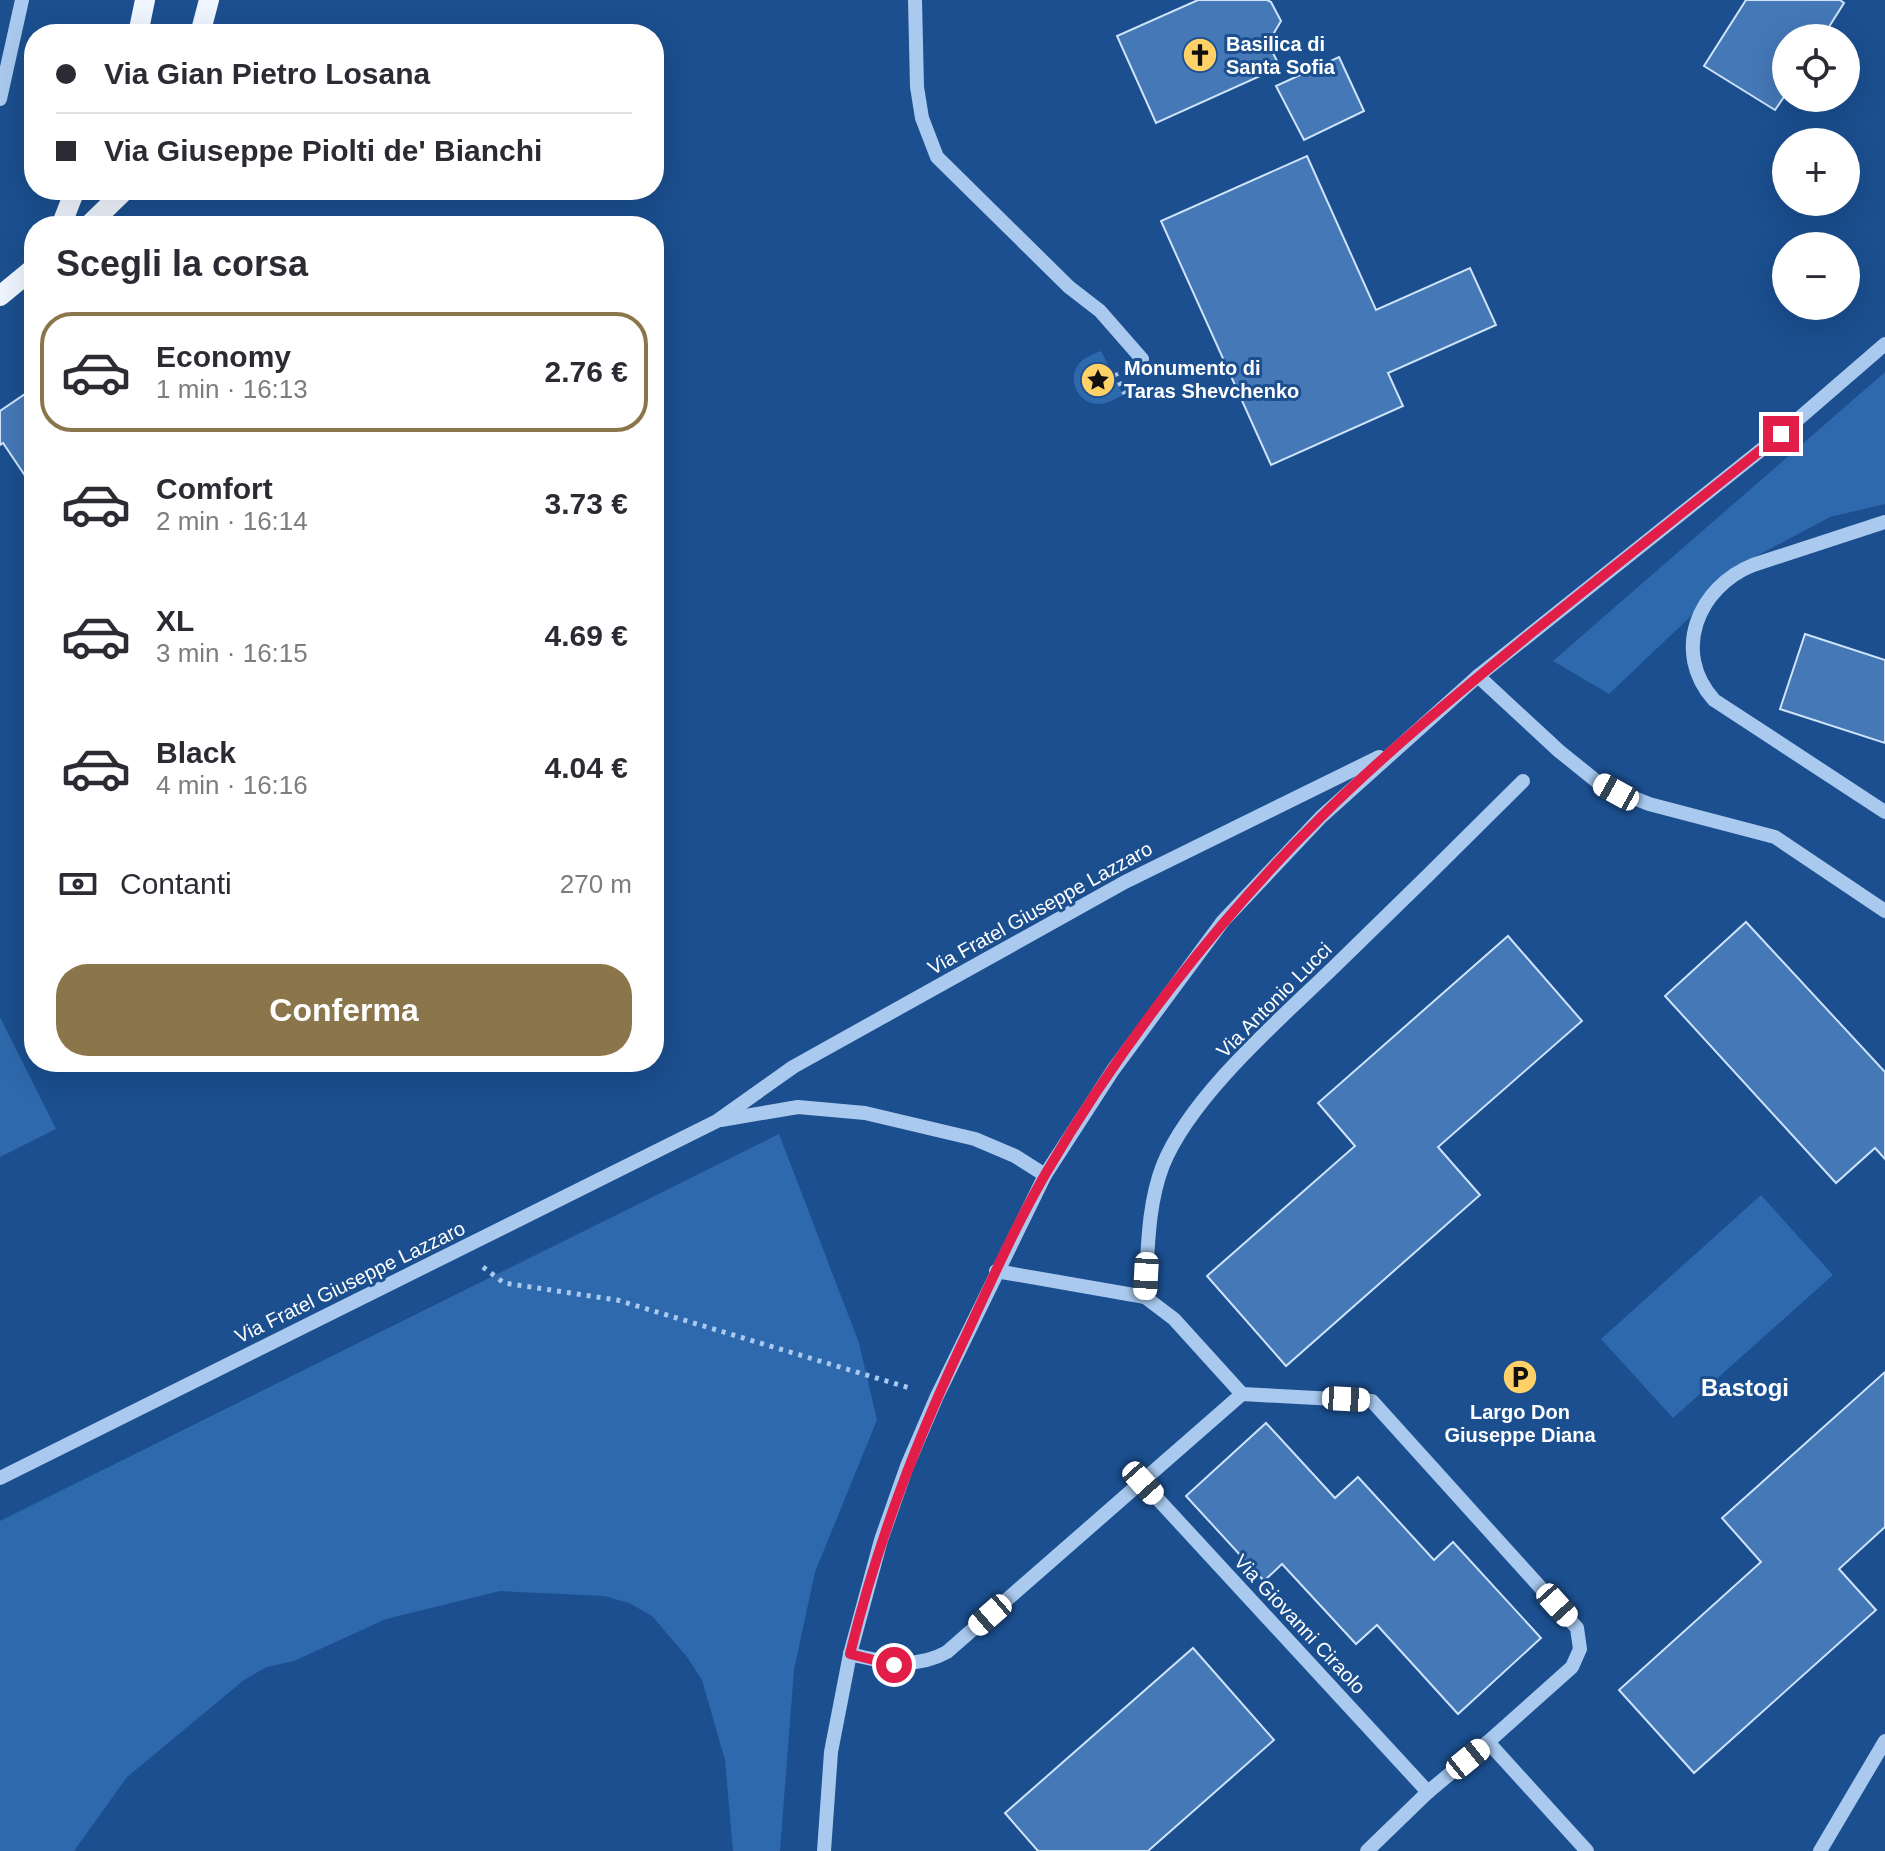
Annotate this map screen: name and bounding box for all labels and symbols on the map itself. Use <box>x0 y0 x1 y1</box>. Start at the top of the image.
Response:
place label: Basilica di Santa Sofia <box>1226 33 1336 78</box>
church icon: Basilica di Santa Sofia <box>1181 36 1219 74</box>
place label: Monumento di Taras Shevchenko <box>1124 357 1299 402</box>
place icon: Monumento di Taras Shevchenko <box>1079 361 1117 399</box>
route end <box>1763 416 1799 452</box>
car <box>1589 770 1643 814</box>
street label: Via Fratel Giuseppe Lazzaro <box>924 837 1156 979</box>
street label: Via Antonio Lucci <box>1212 938 1336 1062</box>
street label: Via Fratel Giuseppe Lazzaro <box>231 1217 469 1347</box>
car <box>1133 1251 1159 1301</box>
parking icon: Largo Don Giuseppe Diana <box>1501 1358 1539 1396</box>
district label: Bastogi <box>1701 1374 1789 1401</box>
car <box>1321 1386 1371 1412</box>
place label: Largo Don Giuseppe Diana <box>1444 1401 1596 1446</box>
car <box>1118 1457 1168 1509</box>
street label: Via Giovanni Ciraolo <box>1230 1550 1370 1698</box>
car <box>1532 1579 1582 1631</box>
car <box>964 1590 1016 1640</box>
route start <box>876 1647 912 1683</box>
car <box>1442 1735 1494 1783</box>

